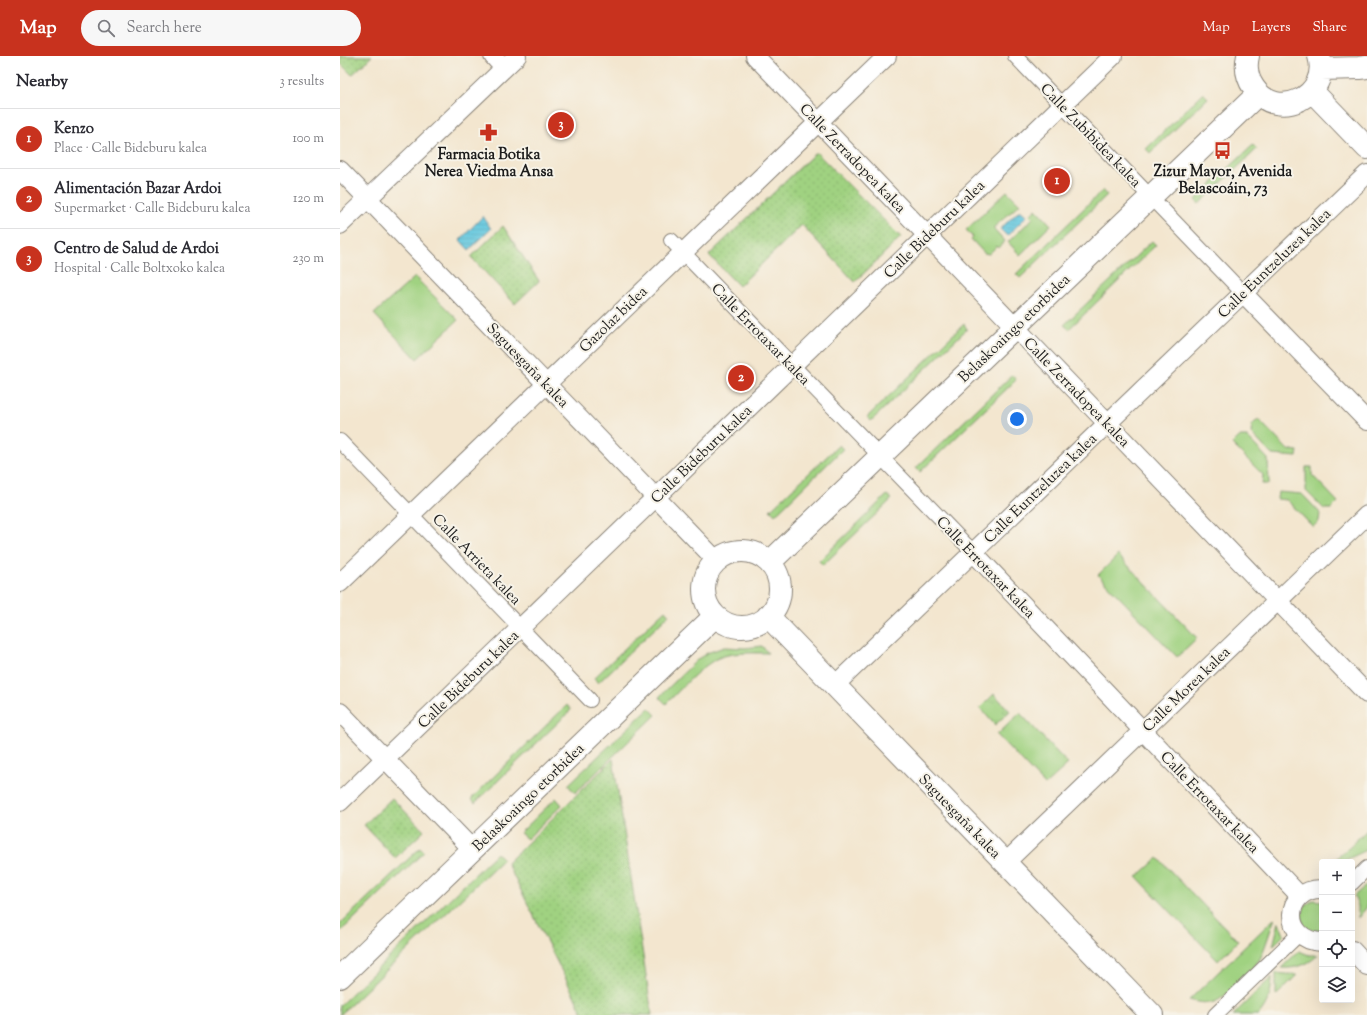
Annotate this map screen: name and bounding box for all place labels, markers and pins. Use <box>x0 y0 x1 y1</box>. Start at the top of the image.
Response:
pin: 3 <box>548 110 574 140</box>
pharmacy icon: Farmacia Botika Nerea Viedma Ansa <box>479 123 499 143</box>
bus stop icon: Zizur Mayor, Avenida Belascoáin, 73 <box>1213 140 1233 160</box>
place label: Farmacia Botika Nerea Viedma Ansa <box>425 145 553 183</box>
place label: Zizur Mayor, Avenida Belascoáin, 73 <box>1154 162 1292 200</box>
pin: 1 <box>1044 166 1070 196</box>
pin: 2 <box>728 363 754 393</box>

